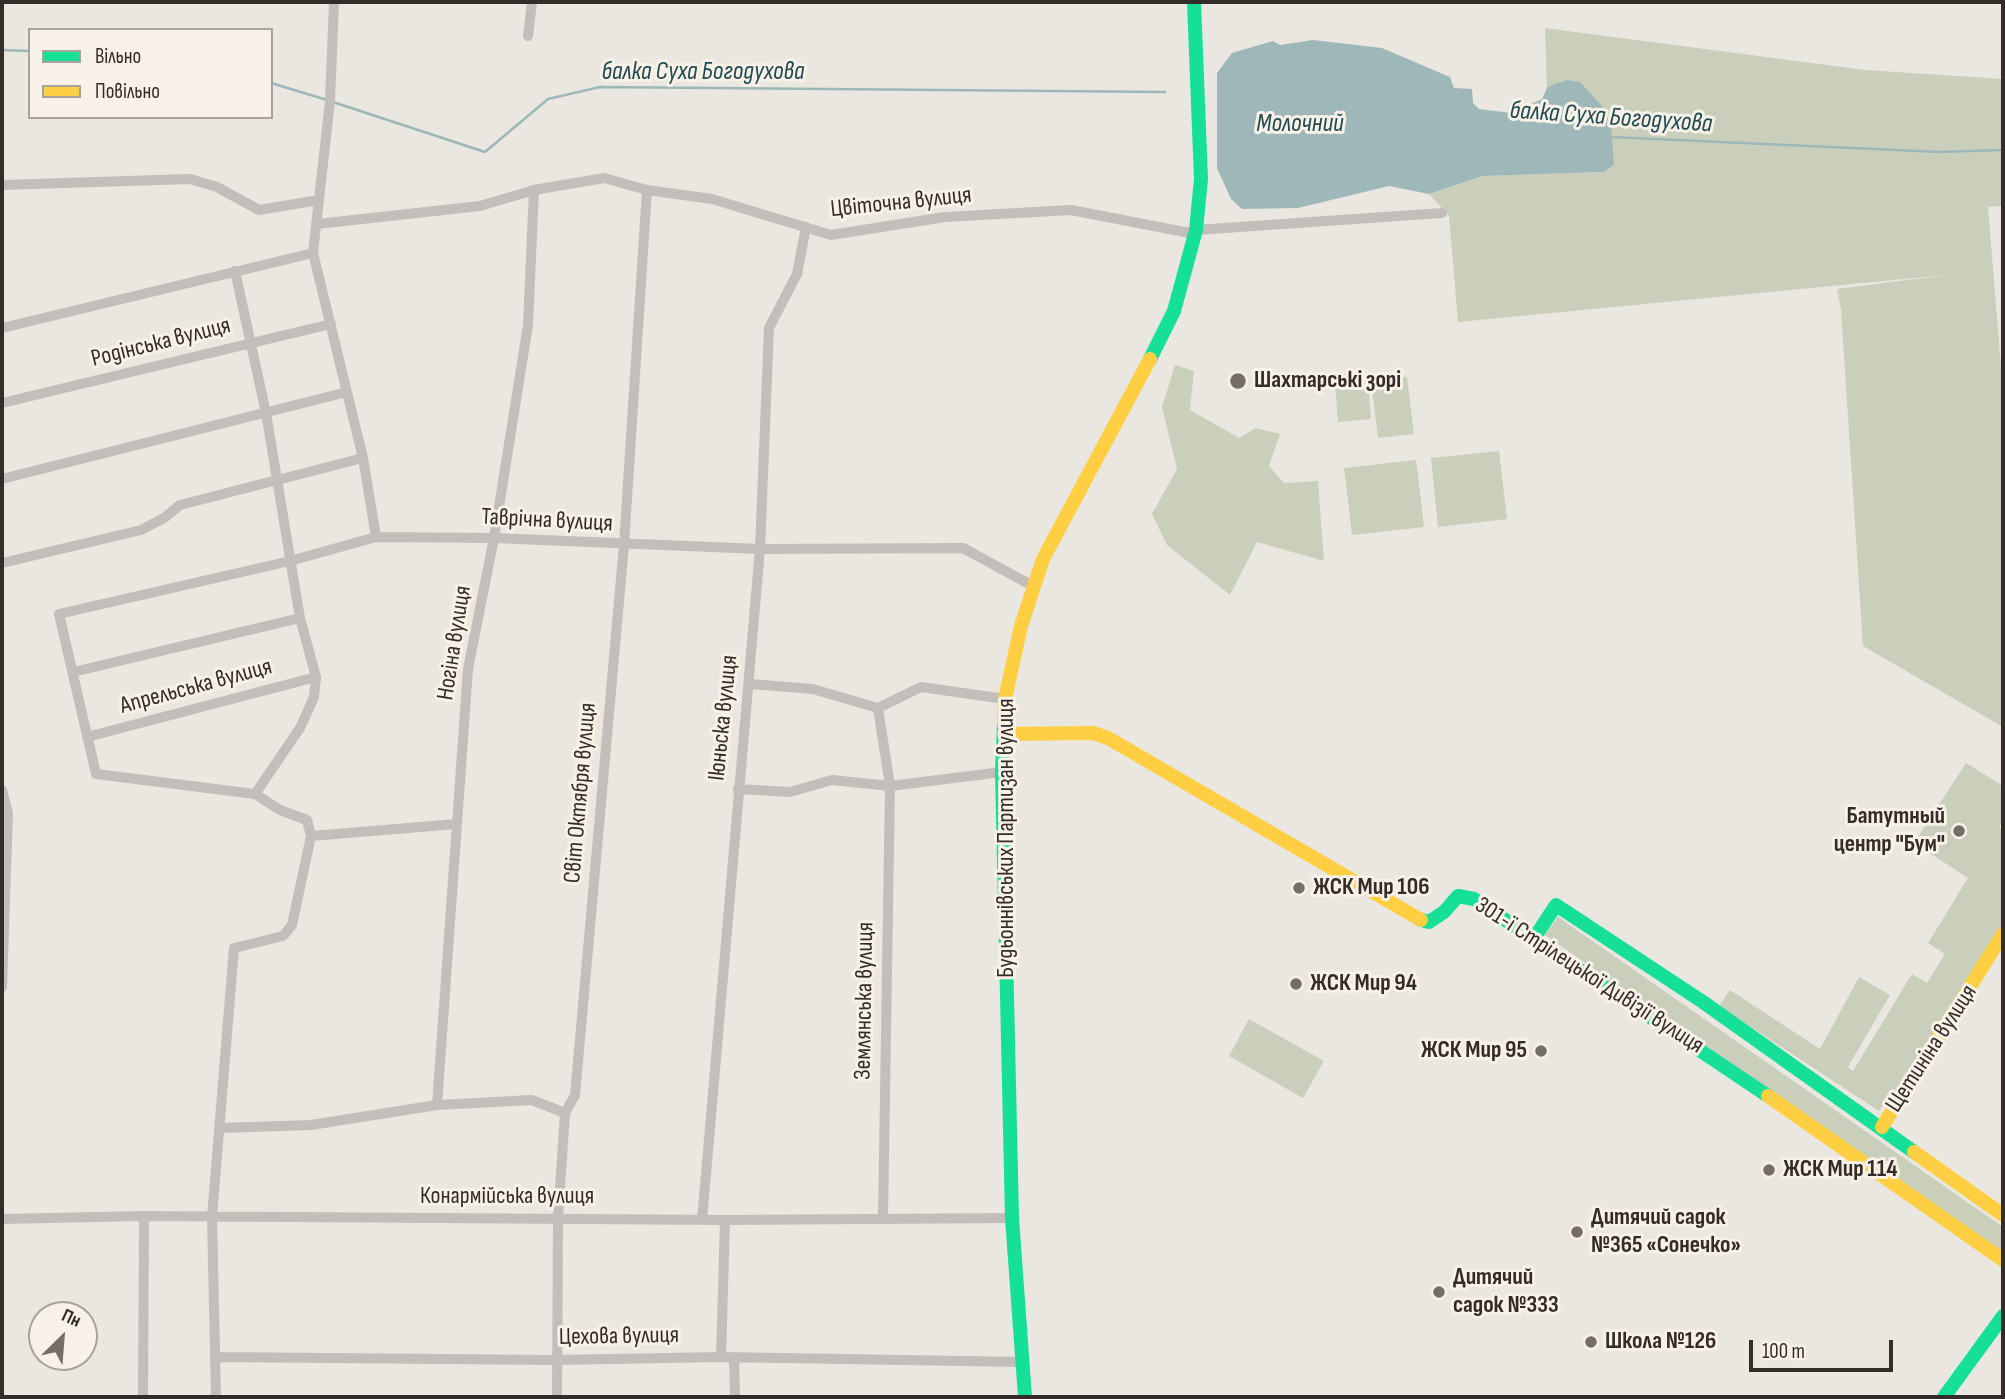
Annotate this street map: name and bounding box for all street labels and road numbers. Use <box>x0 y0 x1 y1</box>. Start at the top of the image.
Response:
street label: Цвiточна вулиця <box>829 181 973 225</box>
street label: Родінська вулиця <box>88 312 234 374</box>
street label: Таврічна вулиця <box>481 503 613 539</box>
street label: Ногіна вулиця <box>432 584 478 702</box>
street label: Апрельська вулиця <box>117 653 275 721</box>
street label: Iюньска вулиця <box>703 654 745 782</box>
street label: Будьоннівських Партизан вулиця <box>993 698 1021 978</box>
street label: Світ Октября вулиця <box>559 702 603 884</box>
street label: 301-ї Стрілецької Дивізії вулиця <box>1469 891 1709 1061</box>
street label: Землянська вулиця <box>849 922 881 1080</box>
street label: Щетиніна вулиця <box>1880 980 1984 1118</box>
street label: Конармійська вулиця <box>420 1183 594 1211</box>
street label: Цехова вулиця <box>559 1322 679 1352</box>

